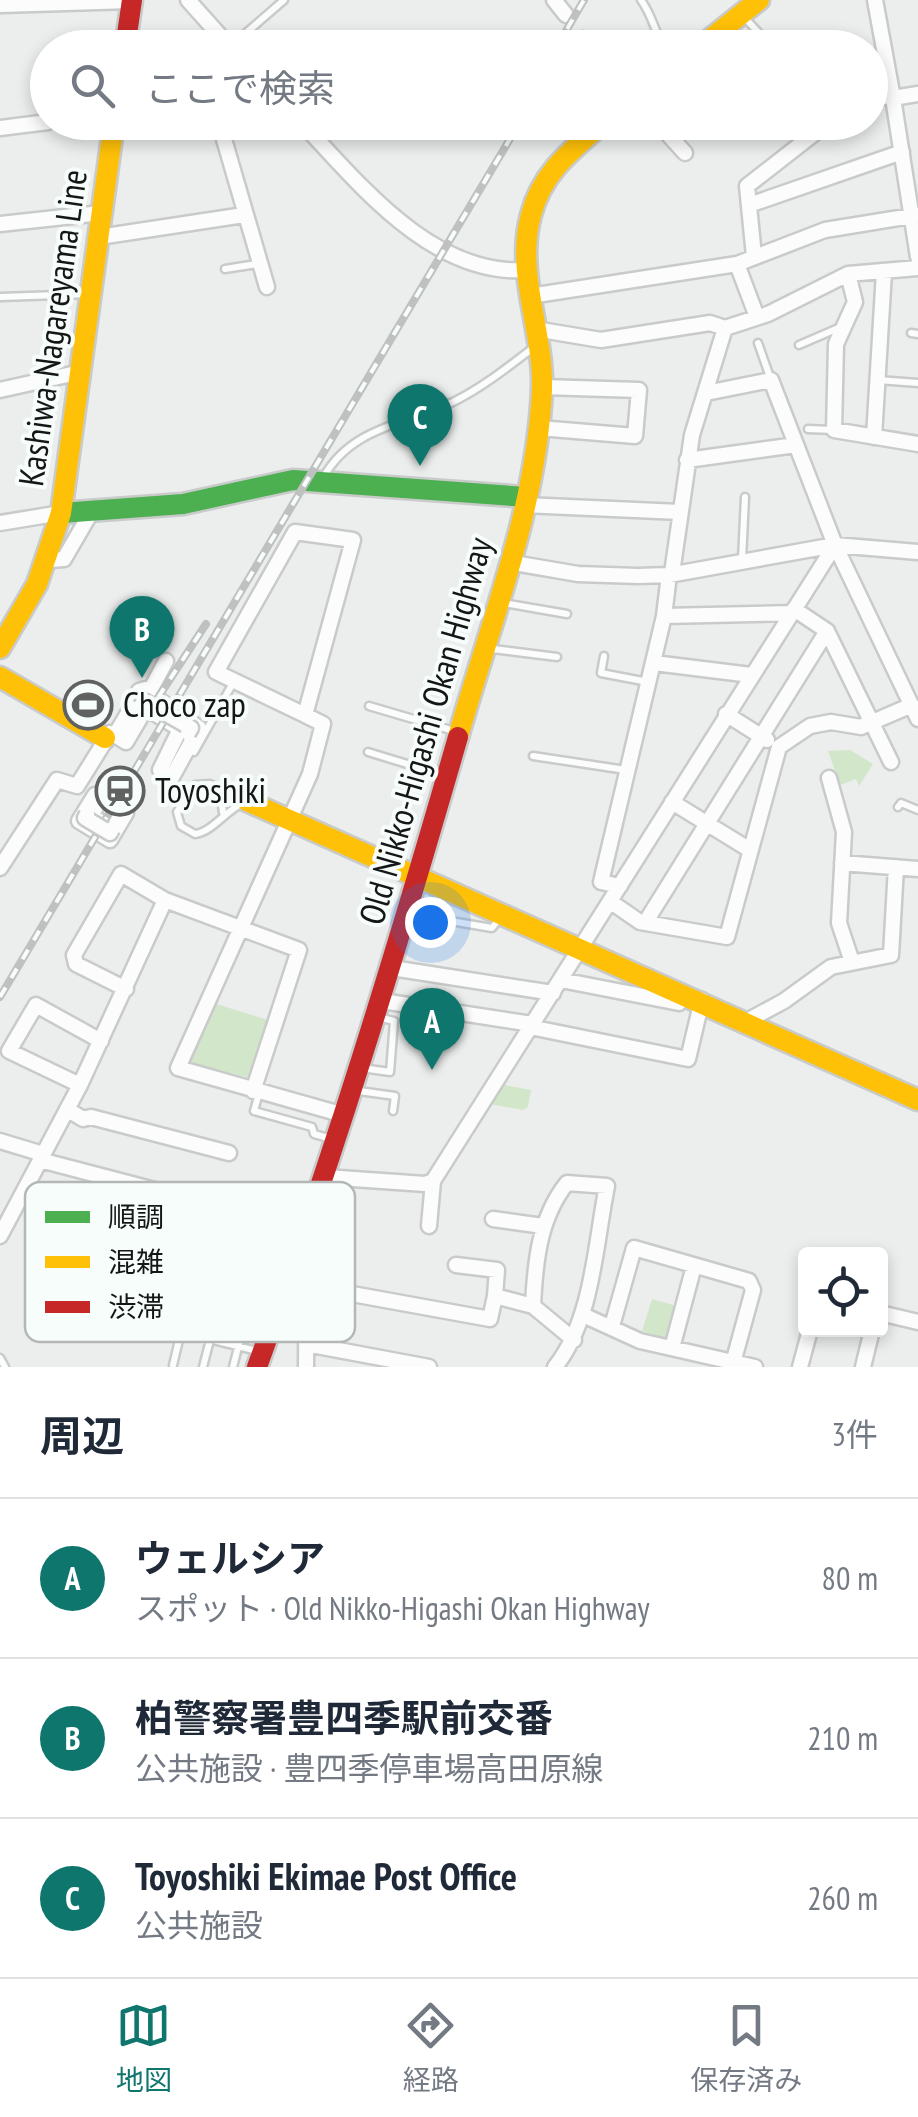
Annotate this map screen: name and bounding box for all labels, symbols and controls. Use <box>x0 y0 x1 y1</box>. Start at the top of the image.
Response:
search box <box>30 30 888 140</box>
icon: search <box>65 58 120 113</box>
text: ここで検索 <box>145 63 335 112</box>
street label: Kashiwa-Nagareyama Line <box>7 167 97 489</box>
pin: C <box>388 384 452 466</box>
street label: Old Nikko-Higashi Okan Highway <box>348 531 503 930</box>
pin: B <box>110 596 174 678</box>
sports icon: Choco zap <box>62 679 114 731</box>
place label: Choco zap <box>123 681 246 727</box>
station icon: Toyoshiki <box>94 765 146 817</box>
place label: Toyoshiki <box>155 767 266 813</box>
your location <box>405 897 456 948</box>
pin: A <box>400 988 464 1070</box>
legend <box>25 1182 355 1342</box>
text: 順調 <box>108 1198 164 1235</box>
text: 混雑 <box>108 1243 164 1280</box>
map controls <box>798 1247 888 1337</box>
button: locate <box>798 1247 888 1337</box>
text: 渋滞 <box>108 1288 164 1325</box>
text: 周辺 <box>40 1408 124 1463</box>
text: 3件 <box>832 1413 878 1455</box>
text: ウェルシア <box>135 1533 325 1582</box>
text: A <box>64 1557 81 1599</box>
text: 80 m <box>822 1557 878 1599</box>
text: スポット · Old Nikko-Higashi Okan Highway <box>135 1587 650 1629</box>
text: 柏警察署豊四季駅前交番 <box>135 1693 553 1742</box>
text: B <box>65 1717 80 1759</box>
text: 210 m <box>807 1717 878 1759</box>
text: 公共施設 · 豊四季停車場高田原線 <box>135 1747 603 1789</box>
text: Toyoshiki Ekimae Post Office <box>135 1851 517 1900</box>
text: C <box>65 1877 80 1919</box>
text: 260 m <box>807 1877 878 1919</box>
text: 公共施設 <box>135 1904 263 1946</box>
tab: 地図 <box>116 1998 172 2098</box>
tab: 経路 <box>403 1998 459 2098</box>
tab: 保存済み <box>690 1998 802 2098</box>

